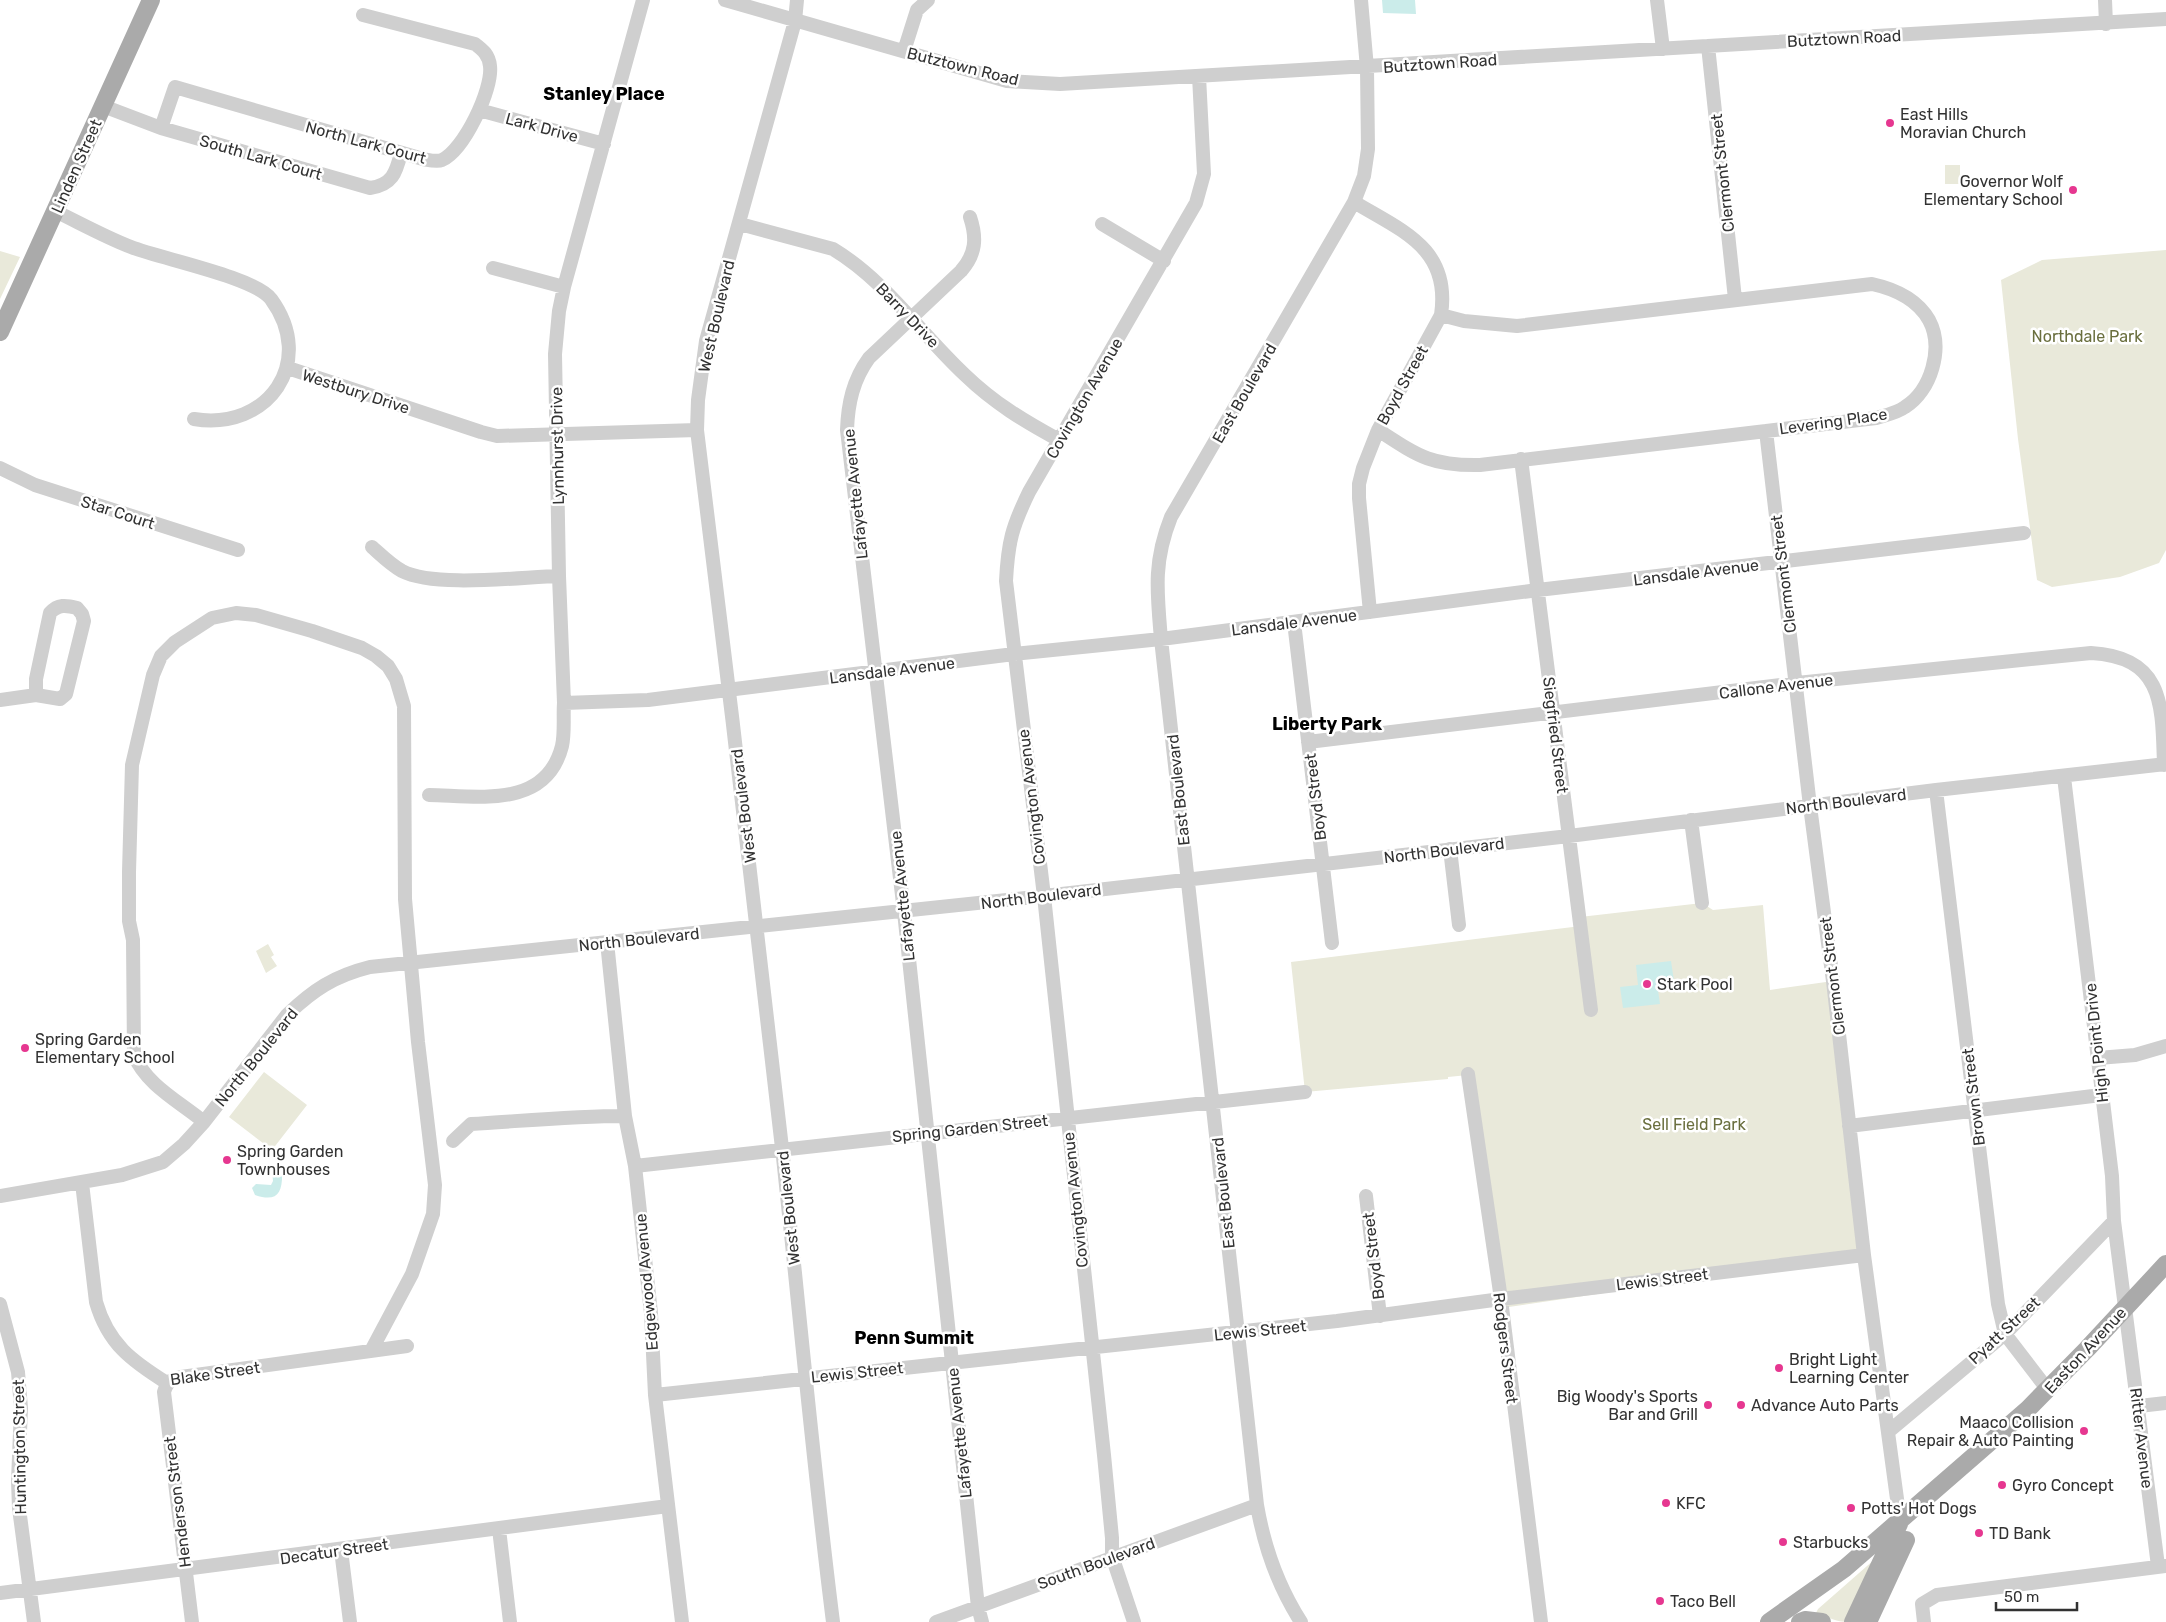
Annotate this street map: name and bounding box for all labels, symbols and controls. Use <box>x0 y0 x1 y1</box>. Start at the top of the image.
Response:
street label: Butztown Road <box>1786 26 1902 51</box>
street label: Butztown Road <box>905 43 1021 90</box>
street label: Butztown Road <box>1382 50 1498 77</box>
district label: Stanley Place <box>543 83 665 105</box>
place label: East Hills Moravian Church <box>1900 105 2026 142</box>
street label: Lark Drive <box>503 109 580 146</box>
street label: Clermont Street <box>1707 113 1738 233</box>
street label: Linden Street <box>47 116 106 216</box>
street label: North Lark Court <box>303 117 428 168</box>
marker: East Hills Moravian Church <box>1884 117 1896 129</box>
street label: South Lark Court <box>197 131 324 184</box>
place label: Governor Wolf Elementary School <box>1923 172 2064 209</box>
marker: Governor Wolf Elementary School <box>2067 184 2079 196</box>
street label: West Boulevard <box>694 258 739 374</box>
street label: Barry Drive <box>872 279 943 352</box>
park label: Northdale Park <box>2032 327 2143 346</box>
street label: Covington Avenue <box>1042 334 1127 462</box>
street label: East Boulevard <box>1208 340 1281 446</box>
street label: Boyd Street <box>1373 342 1432 428</box>
street label: Westbury Drive <box>300 365 412 418</box>
street label: Lynnhurst Drive <box>547 387 568 505</box>
street label: Levering Place <box>1778 405 1888 438</box>
street label: Lafayette Avenue <box>839 428 872 560</box>
street label: Star Court <box>79 492 157 533</box>
street label: Clermont Street <box>1767 514 1800 634</box>
street label: Lansdale Avenue <box>1632 555 1760 590</box>
street label: Lansdale Avenue <box>1230 605 1358 640</box>
street label: Lansdale Avenue <box>828 653 956 688</box>
street label: Callone Avenue <box>1718 670 1834 703</box>
street label: Siegfried Street <box>1539 676 1572 794</box>
district label: Liberty Park <box>1272 713 1382 735</box>
street label: Covington Avenue <box>1014 728 1049 866</box>
street label: East Boulevard <box>1163 733 1194 847</box>
street label: West Boulevard <box>727 748 760 864</box>
street label: Boyd Street <box>1301 752 1330 842</box>
street label: North Boulevard <box>1785 785 1907 818</box>
street label: Lafayette Avenue <box>886 830 919 962</box>
street label: North Boulevard <box>1383 834 1505 867</box>
street label: North Boulevard <box>980 880 1102 913</box>
street label: Clermont Street <box>1816 916 1849 1036</box>
street label: North Boulevard <box>578 924 700 955</box>
place label: Stark Pool <box>1657 975 1733 994</box>
marker: Stark Pool <box>1641 978 1653 990</box>
street label: High Point Drive <box>2081 982 2112 1104</box>
street label: North Boulevard <box>211 1004 302 1110</box>
place label: Spring Garden Elementary School <box>35 1030 175 1067</box>
marker: Spring Garden Elementary School <box>19 1042 31 1054</box>
street label: Brown Street <box>1958 1047 1989 1147</box>
street label: Spring Garden Street <box>891 1111 1049 1146</box>
park label: Sell Field Park <box>1642 1115 1746 1134</box>
street label: Covington Avenue <box>1059 1131 1092 1269</box>
street label: East Boulevard <box>1208 1136 1239 1250</box>
place label: Spring Garden Townhouses <box>237 1142 343 1179</box>
street label: West Boulevard <box>773 1150 804 1266</box>
marker: Spring Garden Townhouses <box>221 1154 233 1166</box>
street label: Boyd Street <box>1359 1211 1388 1301</box>
street label: Edgewood Avenue <box>631 1213 662 1351</box>
street label: Lewis Street <box>1615 1264 1709 1295</box>
street label: Rodgers Street <box>1489 1291 1522 1405</box>
street label: Pyatt Street <box>1965 1293 2044 1368</box>
street label: Easton Avenue <box>2040 1303 2130 1398</box>
street label: Lewis Street <box>1213 1316 1307 1345</box>
district label: Penn Summit <box>854 1327 974 1349</box>
place label: Bright Light Learning Center <box>1789 1350 1909 1387</box>
street label: Blake Street <box>169 1358 261 1389</box>
street label: Lewis Street <box>810 1358 904 1387</box>
marker: Bright Light Learning Center <box>1773 1362 1785 1374</box>
street label: Lafayette Avenue <box>943 1367 976 1499</box>
street label: Huntington Street <box>9 1379 30 1515</box>
place label: Big Woody's Sports Bar and Grill <box>1557 1387 1698 1424</box>
street label: Ritter Avenue <box>2126 1387 2157 1489</box>
place label: Advance Auto Parts <box>1751 1396 1899 1415</box>
marker: Big Woody's Sports Bar and Grill <box>1702 1399 1714 1411</box>
marker: Advance Auto Parts <box>1735 1399 1747 1411</box>
place label: Maaco Collision Repair & Auto Painting <box>1907 1413 2074 1450</box>
marker: Maaco Collision Repair & Auto Painting <box>2078 1425 2090 1437</box>
street label: Henderson Street <box>160 1435 195 1569</box>
place label: Gyro Concept <box>2012 1476 2114 1495</box>
marker: Gyro Concept <box>1996 1479 2008 1491</box>
place label: KFC <box>1676 1494 1706 1513</box>
marker: KFC <box>1660 1497 1672 1509</box>
place label: Potts' Hot Dogs <box>1861 1499 1977 1518</box>
marker: Potts' Hot Dogs <box>1845 1502 1857 1514</box>
place label: TD Bank <box>1989 1524 2051 1543</box>
marker: TD Bank <box>1973 1527 1985 1539</box>
street label: South Boulevard <box>1035 1533 1157 1594</box>
place label: Starbucks <box>1793 1533 1868 1552</box>
street label: Decatur Street <box>279 1534 390 1569</box>
marker: Starbucks <box>1777 1536 1789 1548</box>
scale bar <box>1996 1580 2077 1612</box>
text: 50 m <box>2004 1588 2039 1606</box>
place label: Taco Bell <box>1670 1592 1736 1611</box>
marker: Taco Bell <box>1654 1595 1666 1607</box>

